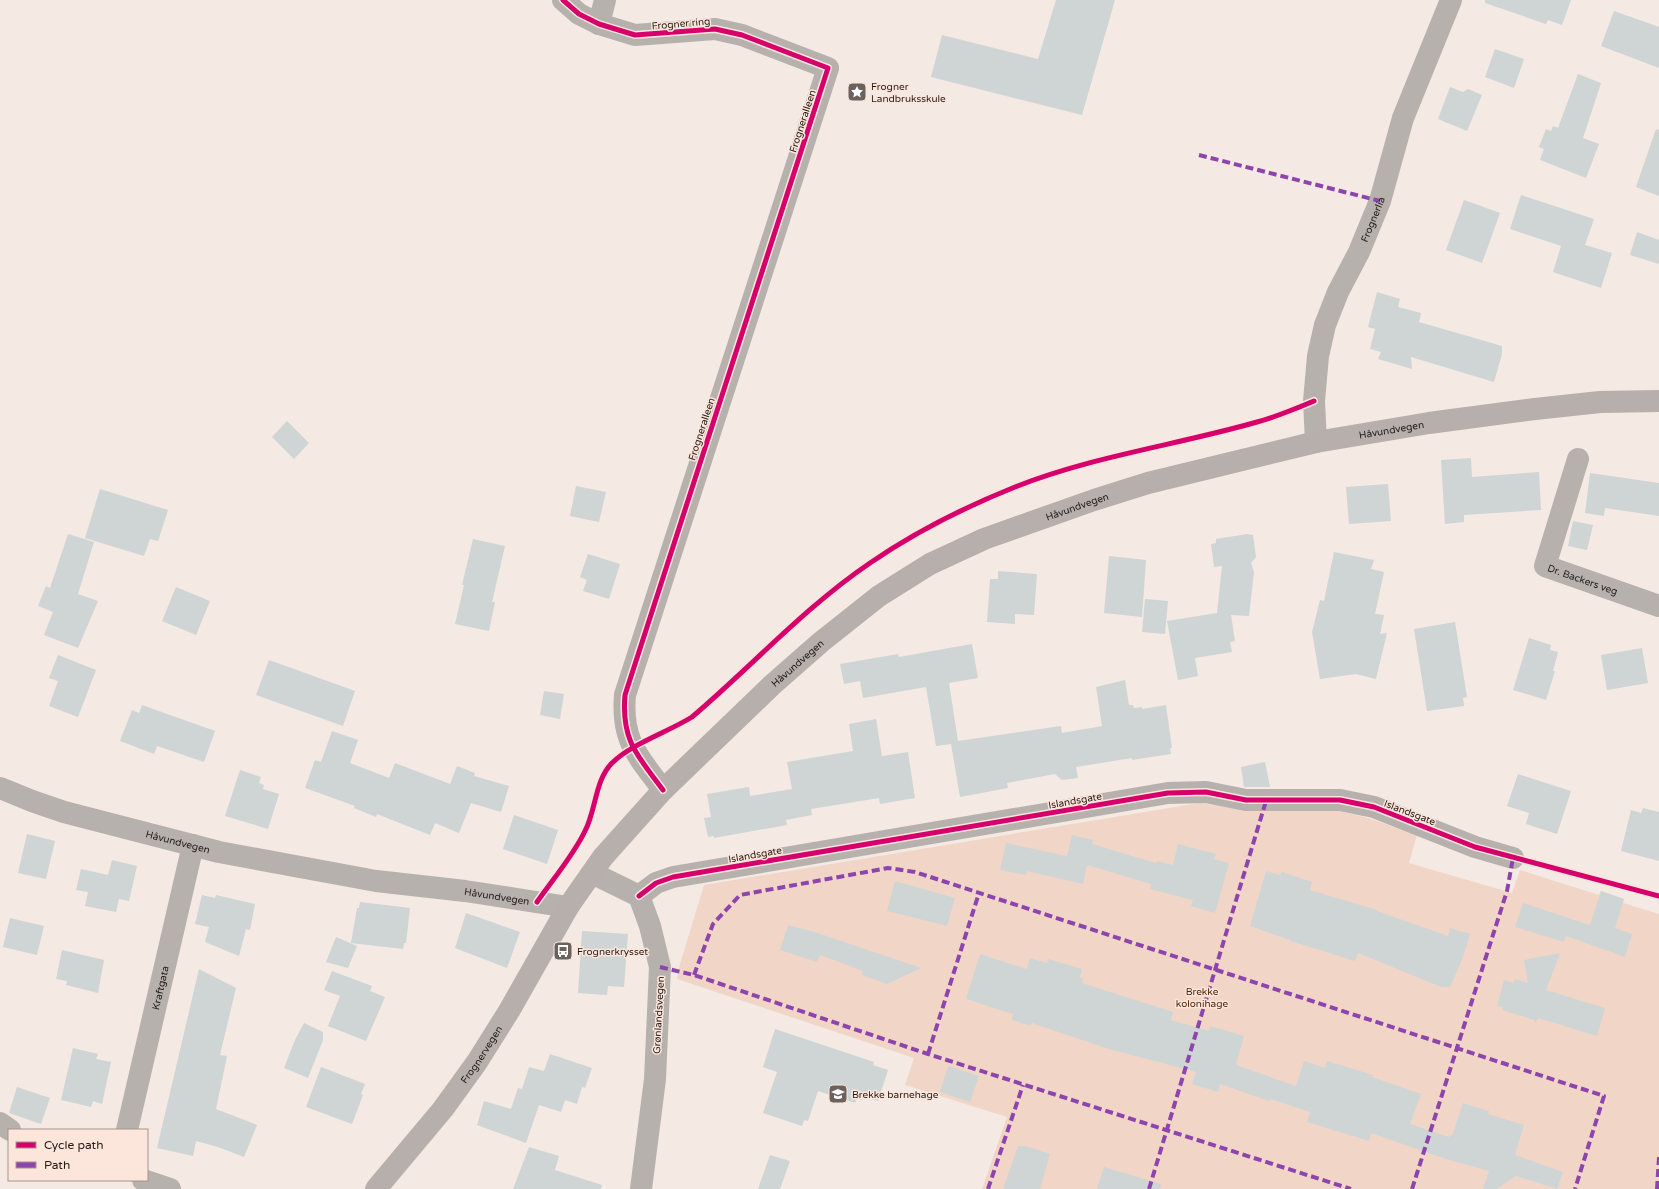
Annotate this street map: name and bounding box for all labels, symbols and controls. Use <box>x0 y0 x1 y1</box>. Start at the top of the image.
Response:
street label: Frogner ring <box>651 15 711 33</box>
place icon: Frogner Landbruksskule <box>846 81 868 103</box>
place label: Frogner Landbruksskule <box>871 81 946 105</box>
street label: Frogneralleen <box>787 88 819 154</box>
street label: Frognerlia <box>1359 196 1388 244</box>
street label: Frogneralleen <box>686 396 718 462</box>
street label: Håvundvegen <box>1358 419 1425 442</box>
street label: Håvundvegen <box>1044 491 1110 524</box>
street label: Dr. Backers veg <box>1546 562 1619 598</box>
street label: Håvundvegen <box>769 637 827 690</box>
street label: Islandsgate <box>1048 790 1103 812</box>
street label: Islandsgate <box>1382 798 1437 828</box>
street label: Håvundvegen <box>144 828 211 856</box>
street label: Islandsgate <box>728 844 783 866</box>
street label: Håvundvegen <box>463 886 530 908</box>
bus stop icon: Frognerkrysset <box>552 940 574 962</box>
place label: Frognerkrysset <box>577 946 648 958</box>
street label: Kraftgata <box>150 965 172 1011</box>
street label: Grønlandsvegen <box>651 976 667 1054</box>
park label: Brekke kolonihage <box>1176 986 1228 1010</box>
street label: Frognervegen <box>459 1024 505 1086</box>
school or university icon: Brekke barnehage <box>827 1083 849 1105</box>
place label: Brekke barnehage <box>852 1089 939 1101</box>
legend <box>8 1129 148 1181</box>
text: Cycle path <box>44 1138 103 1152</box>
text: Path <box>44 1158 70 1172</box>

